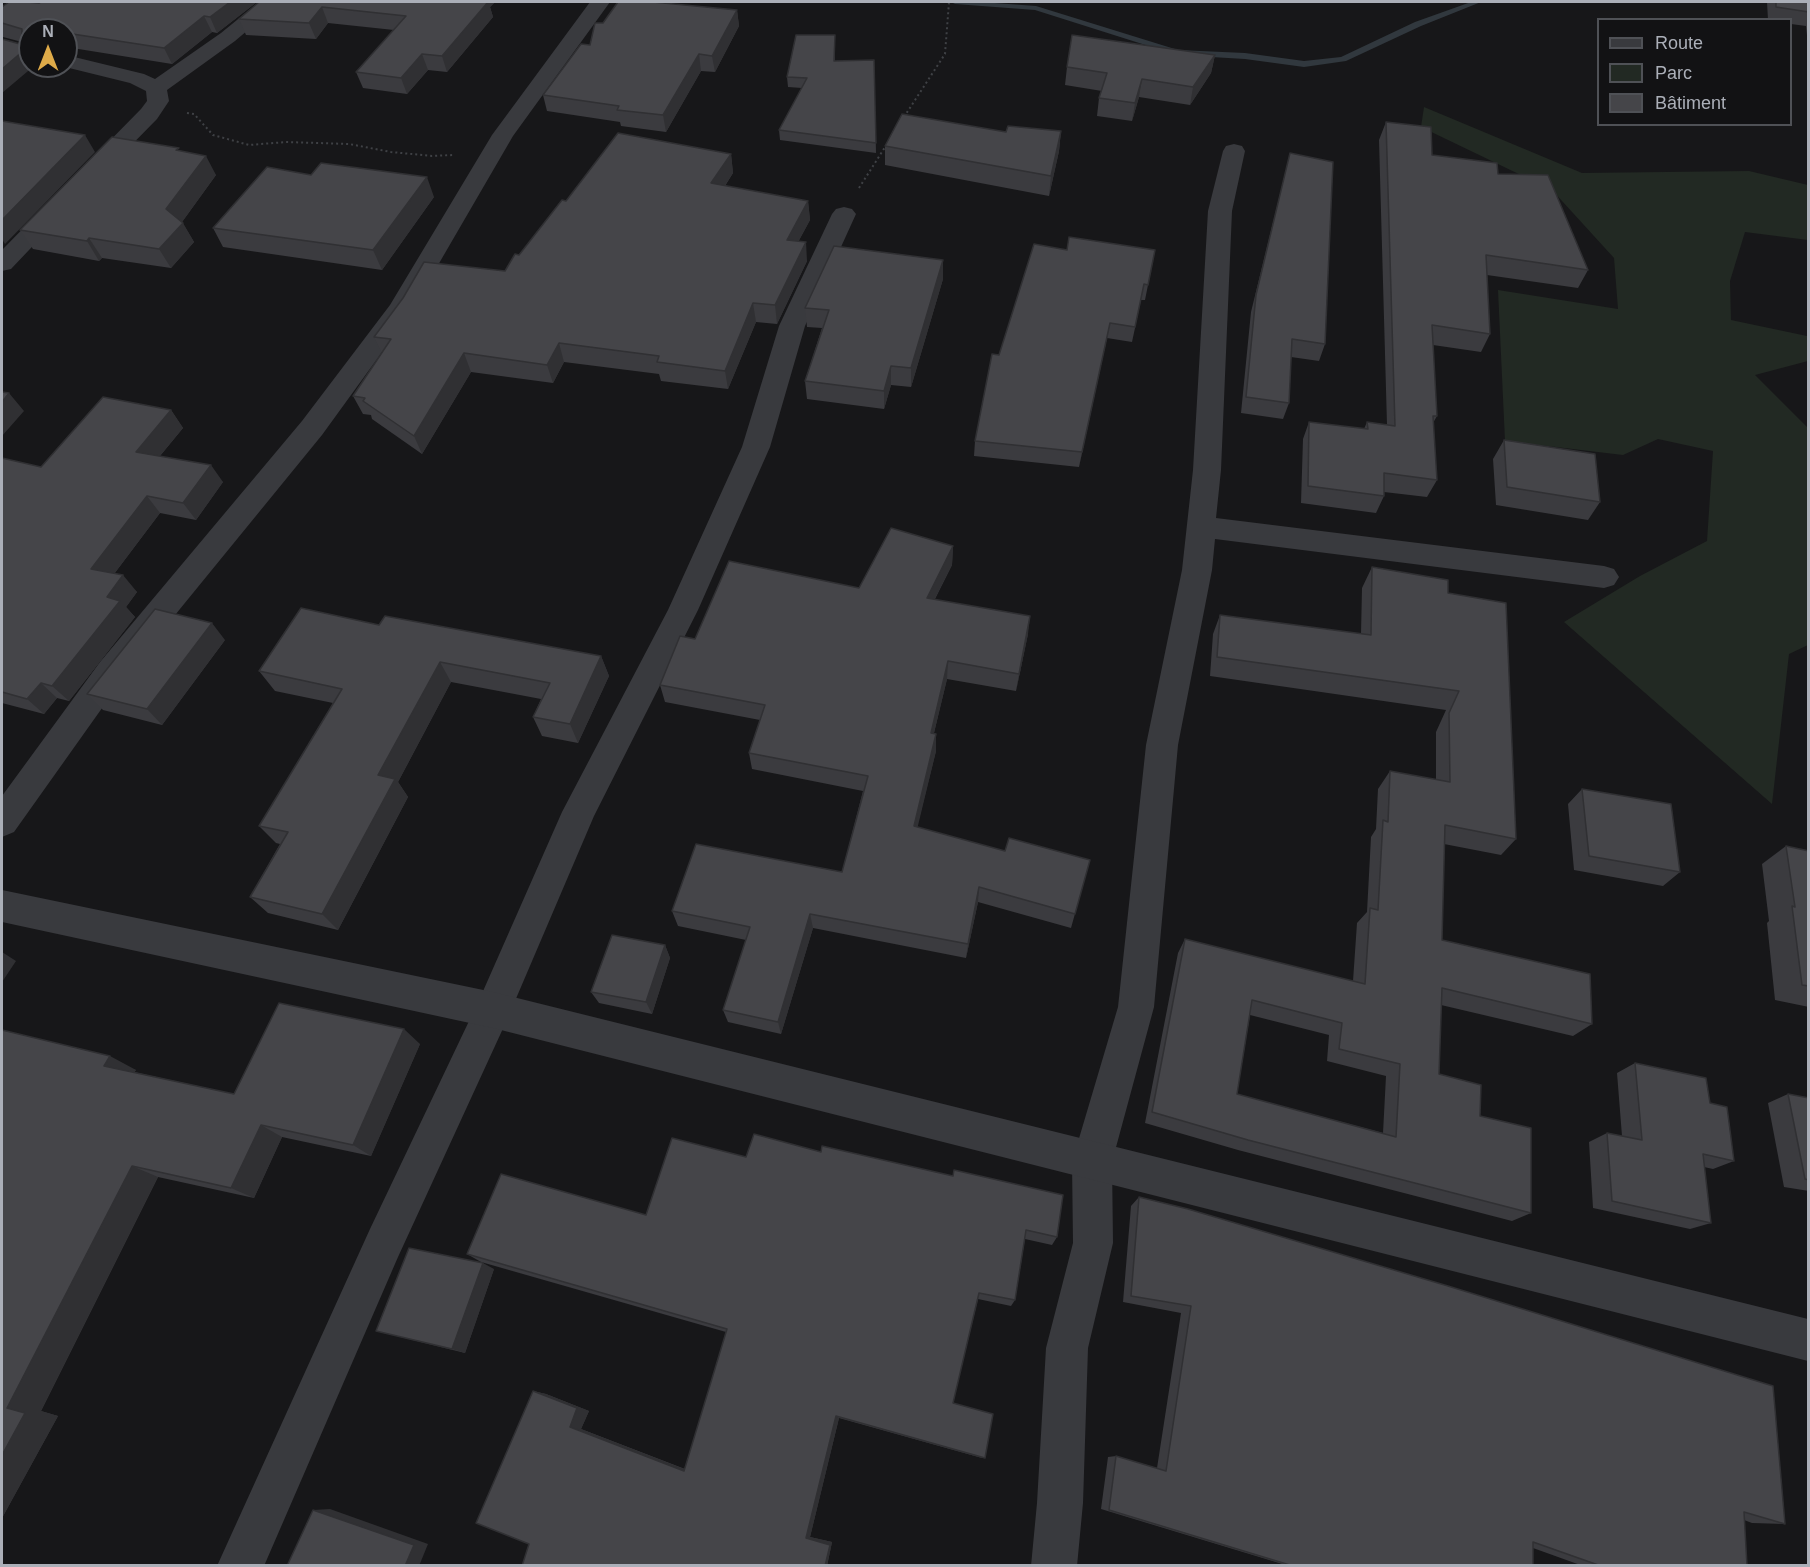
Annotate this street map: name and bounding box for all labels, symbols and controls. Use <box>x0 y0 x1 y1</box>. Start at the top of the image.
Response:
north arrow <box>18 18 78 78</box>
legend <box>1597 18 1792 126</box>
text: N <box>42 23 54 40</box>
text: Route <box>1655 33 1703 53</box>
text: Parc <box>1655 63 1692 83</box>
text: Bâtiment <box>1655 93 1726 113</box>

